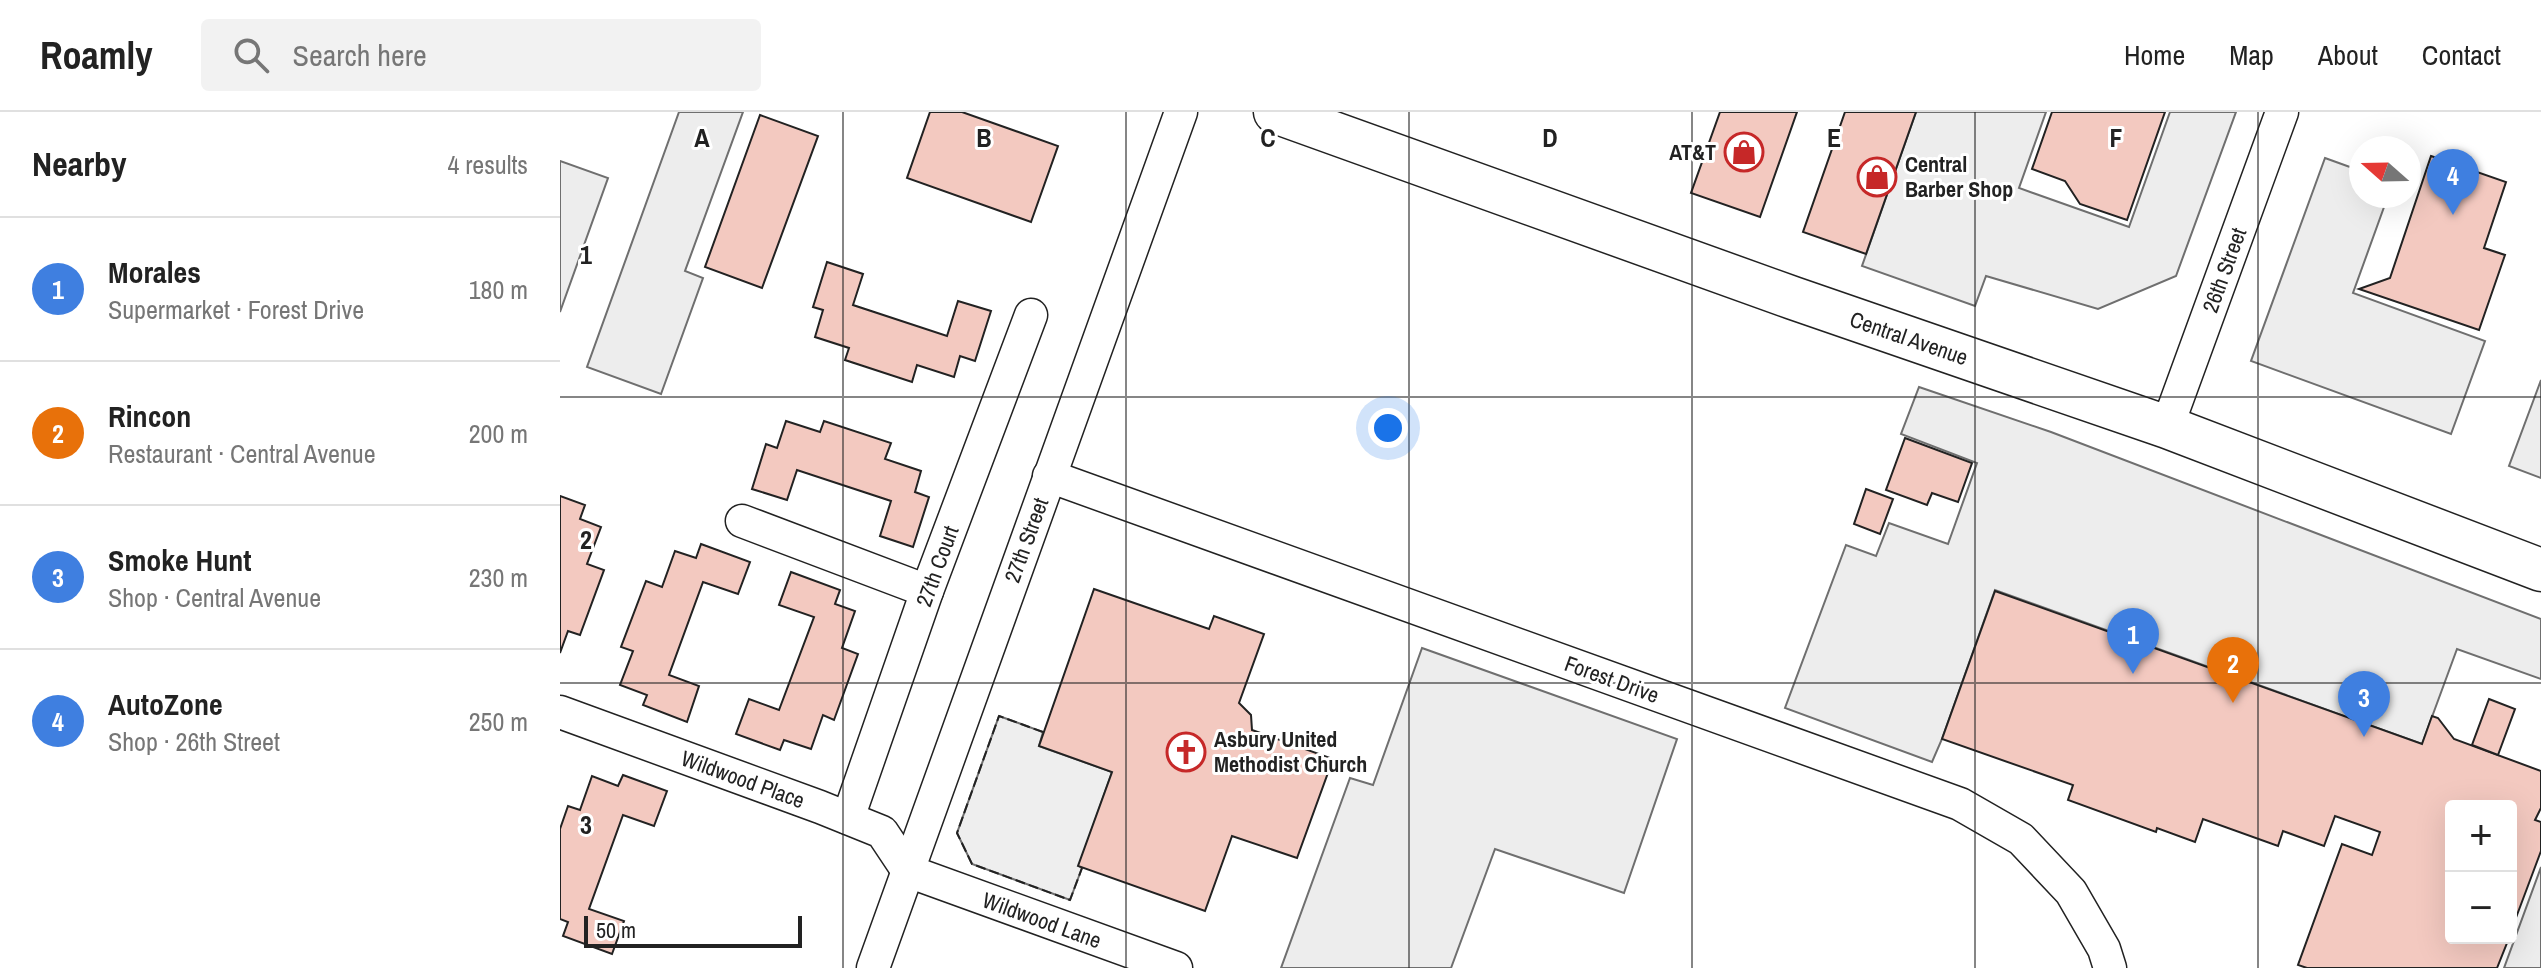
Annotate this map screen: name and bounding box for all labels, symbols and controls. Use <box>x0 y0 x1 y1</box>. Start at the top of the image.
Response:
search box <box>201 19 761 91</box>
text: Roamly <box>40 30 153 81</box>
icon: search <box>229 33 273 77</box>
text: Search here <box>293 35 427 75</box>
text: Home <box>2124 36 2185 74</box>
text: Map <box>2229 36 2274 74</box>
text: About <box>2318 36 2378 74</box>
text: Contact <box>2422 36 2501 74</box>
text: A <box>694 120 710 155</box>
text: B <box>976 120 992 155</box>
text: C <box>1260 120 1276 155</box>
text: D <box>1542 120 1558 155</box>
text: E <box>1827 120 1841 155</box>
text: F <box>2109 120 2123 155</box>
shop icon: AT&T <box>1723 131 1765 173</box>
north arrow <box>2349 136 2421 208</box>
place label: AT&T <box>1669 137 1716 167</box>
text: Nearby <box>32 141 127 187</box>
text: 4 results <box>447 147 528 182</box>
place label: Central Barber Shop <box>1905 149 2013 204</box>
pin: 4 <box>2427 149 2479 215</box>
shop icon: Central Barber Shop <box>1856 156 1898 198</box>
street label: 26th Street <box>2195 223 2253 317</box>
text: 1 <box>580 237 592 272</box>
text: Morales <box>108 252 201 292</box>
text: 1 <box>52 272 64 307</box>
text: 180 m <box>469 272 528 307</box>
text: Supermarket · Forest Drive <box>108 292 364 327</box>
street label: Central Avenue <box>1846 304 1972 372</box>
text: Rincon <box>108 396 191 436</box>
your location <box>1368 408 1408 448</box>
text: 2 <box>52 416 64 451</box>
text: 200 m <box>469 416 528 451</box>
text: Restaurant · Central Avenue <box>108 436 376 471</box>
street label: 27th Street <box>997 493 1055 587</box>
street label: 27th Court <box>908 521 966 611</box>
text: 2 <box>580 522 592 557</box>
text: Smoke Hunt <box>108 540 252 580</box>
text: 3 <box>52 560 64 595</box>
text: 230 m <box>469 560 528 595</box>
text: Shop · Central Avenue <box>108 580 321 615</box>
pin: 1 <box>2107 608 2159 674</box>
pin: 2 <box>2207 637 2259 703</box>
street label: Forest Drive <box>1561 648 1663 710</box>
pin: 3 <box>2338 671 2390 737</box>
text: AutoZone <box>108 684 223 724</box>
text: 4 <box>52 704 64 739</box>
text: 250 m <box>469 704 528 739</box>
text: Shop · 26th Street <box>108 724 280 759</box>
place label: Asbury United Methodist Church <box>1214 724 1367 779</box>
church icon: Asbury United Methodist Church <box>1165 731 1207 773</box>
street label: Wildwood Place <box>677 743 809 815</box>
map controls <box>2445 800 2517 944</box>
button: + <box>2445 800 2517 872</box>
text: 3 <box>580 807 592 842</box>
button: − <box>2445 872 2517 944</box>
street label: Wildwood Lane <box>978 885 1106 955</box>
scale bar <box>584 912 802 948</box>
text: 50 m <box>596 915 636 945</box>

